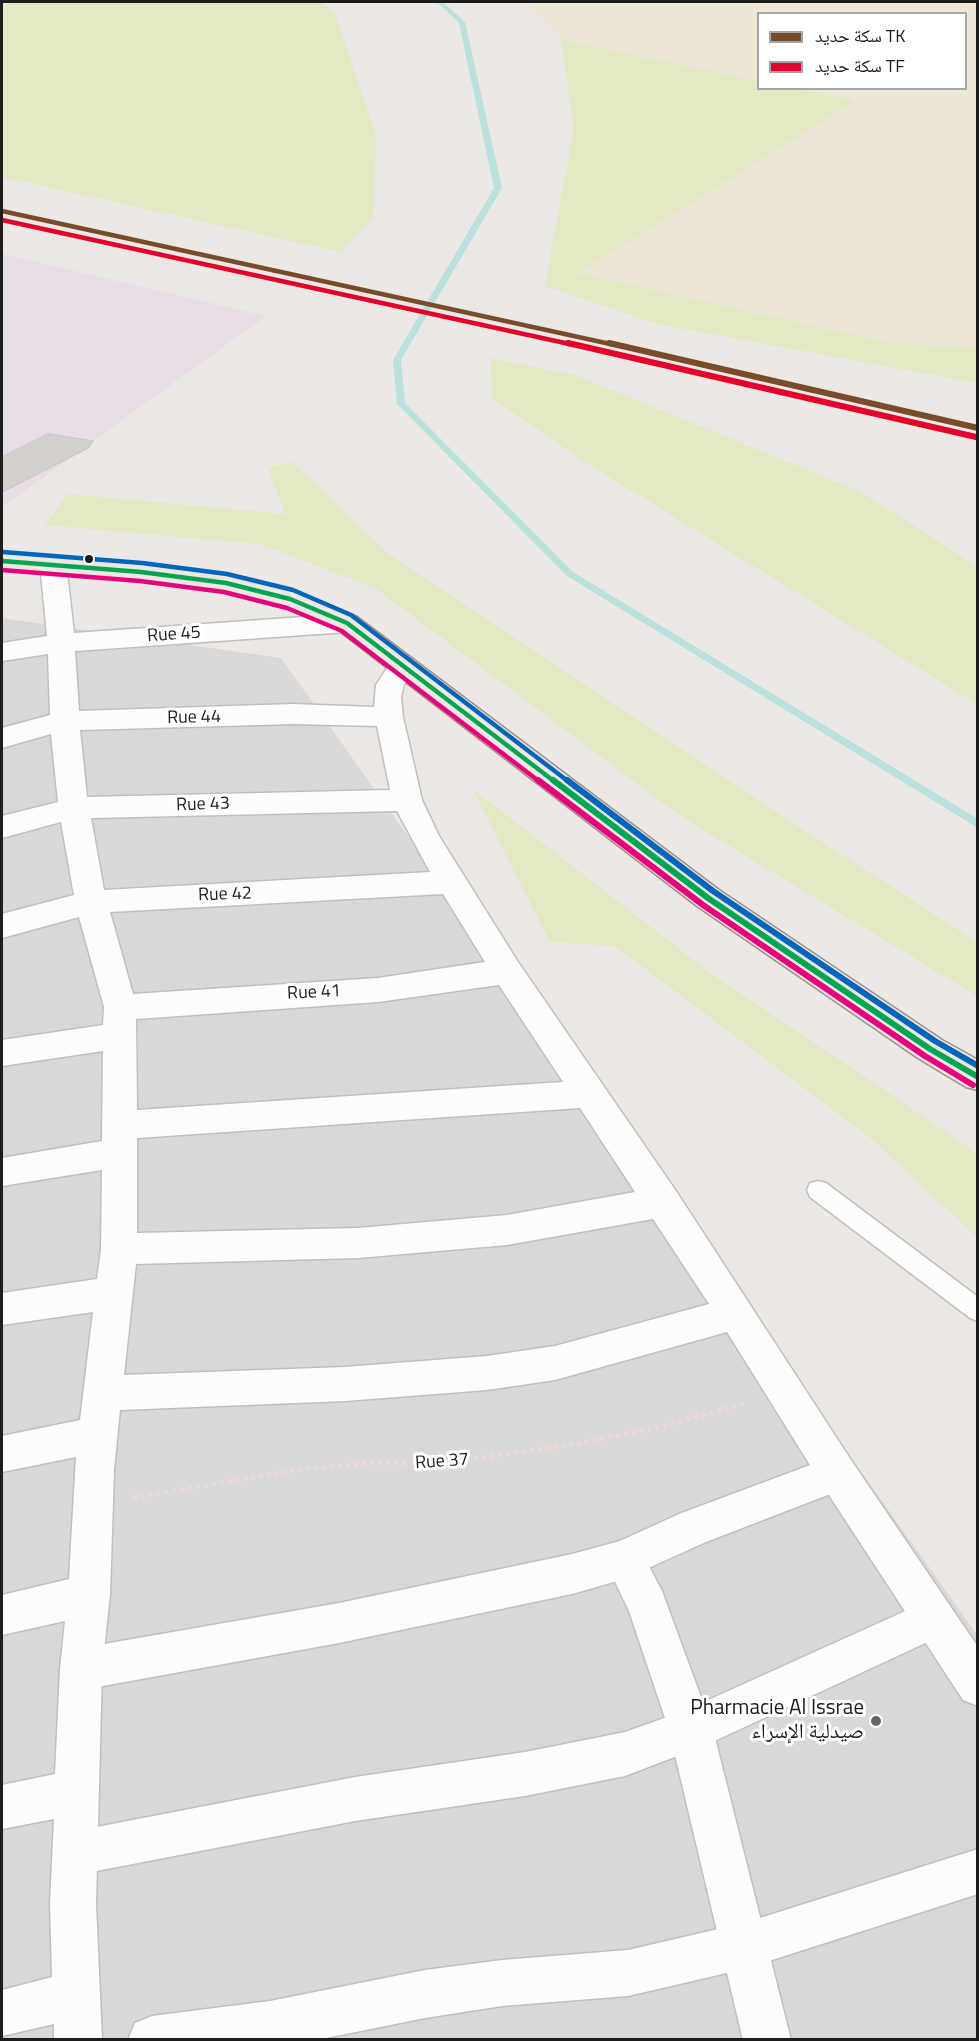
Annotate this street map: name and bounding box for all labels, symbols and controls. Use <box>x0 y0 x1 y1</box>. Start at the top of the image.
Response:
legend <box>757 12 967 90</box>
text: سكة حديد TK <box>815 22 906 49</box>
text: سكة حديد TF <box>815 52 905 79</box>
unlabelled marker <box>83 553 95 565</box>
street label: Rue 45 <box>146 622 202 648</box>
street label: Rue 44 <box>167 707 221 729</box>
street label: Rue 43 <box>176 793 230 817</box>
street label: Rue 42 <box>198 883 252 907</box>
street label: Rue 41 <box>287 981 341 1005</box>
street label: Rue 37 <box>414 1449 470 1475</box>
place label: Pharmacie Al Issrae صيدلية الإسراء <box>690 1696 864 1746</box>
marker: Pharmacie Al Issrae صيدلية الإسراء <box>869 1714 883 1728</box>

